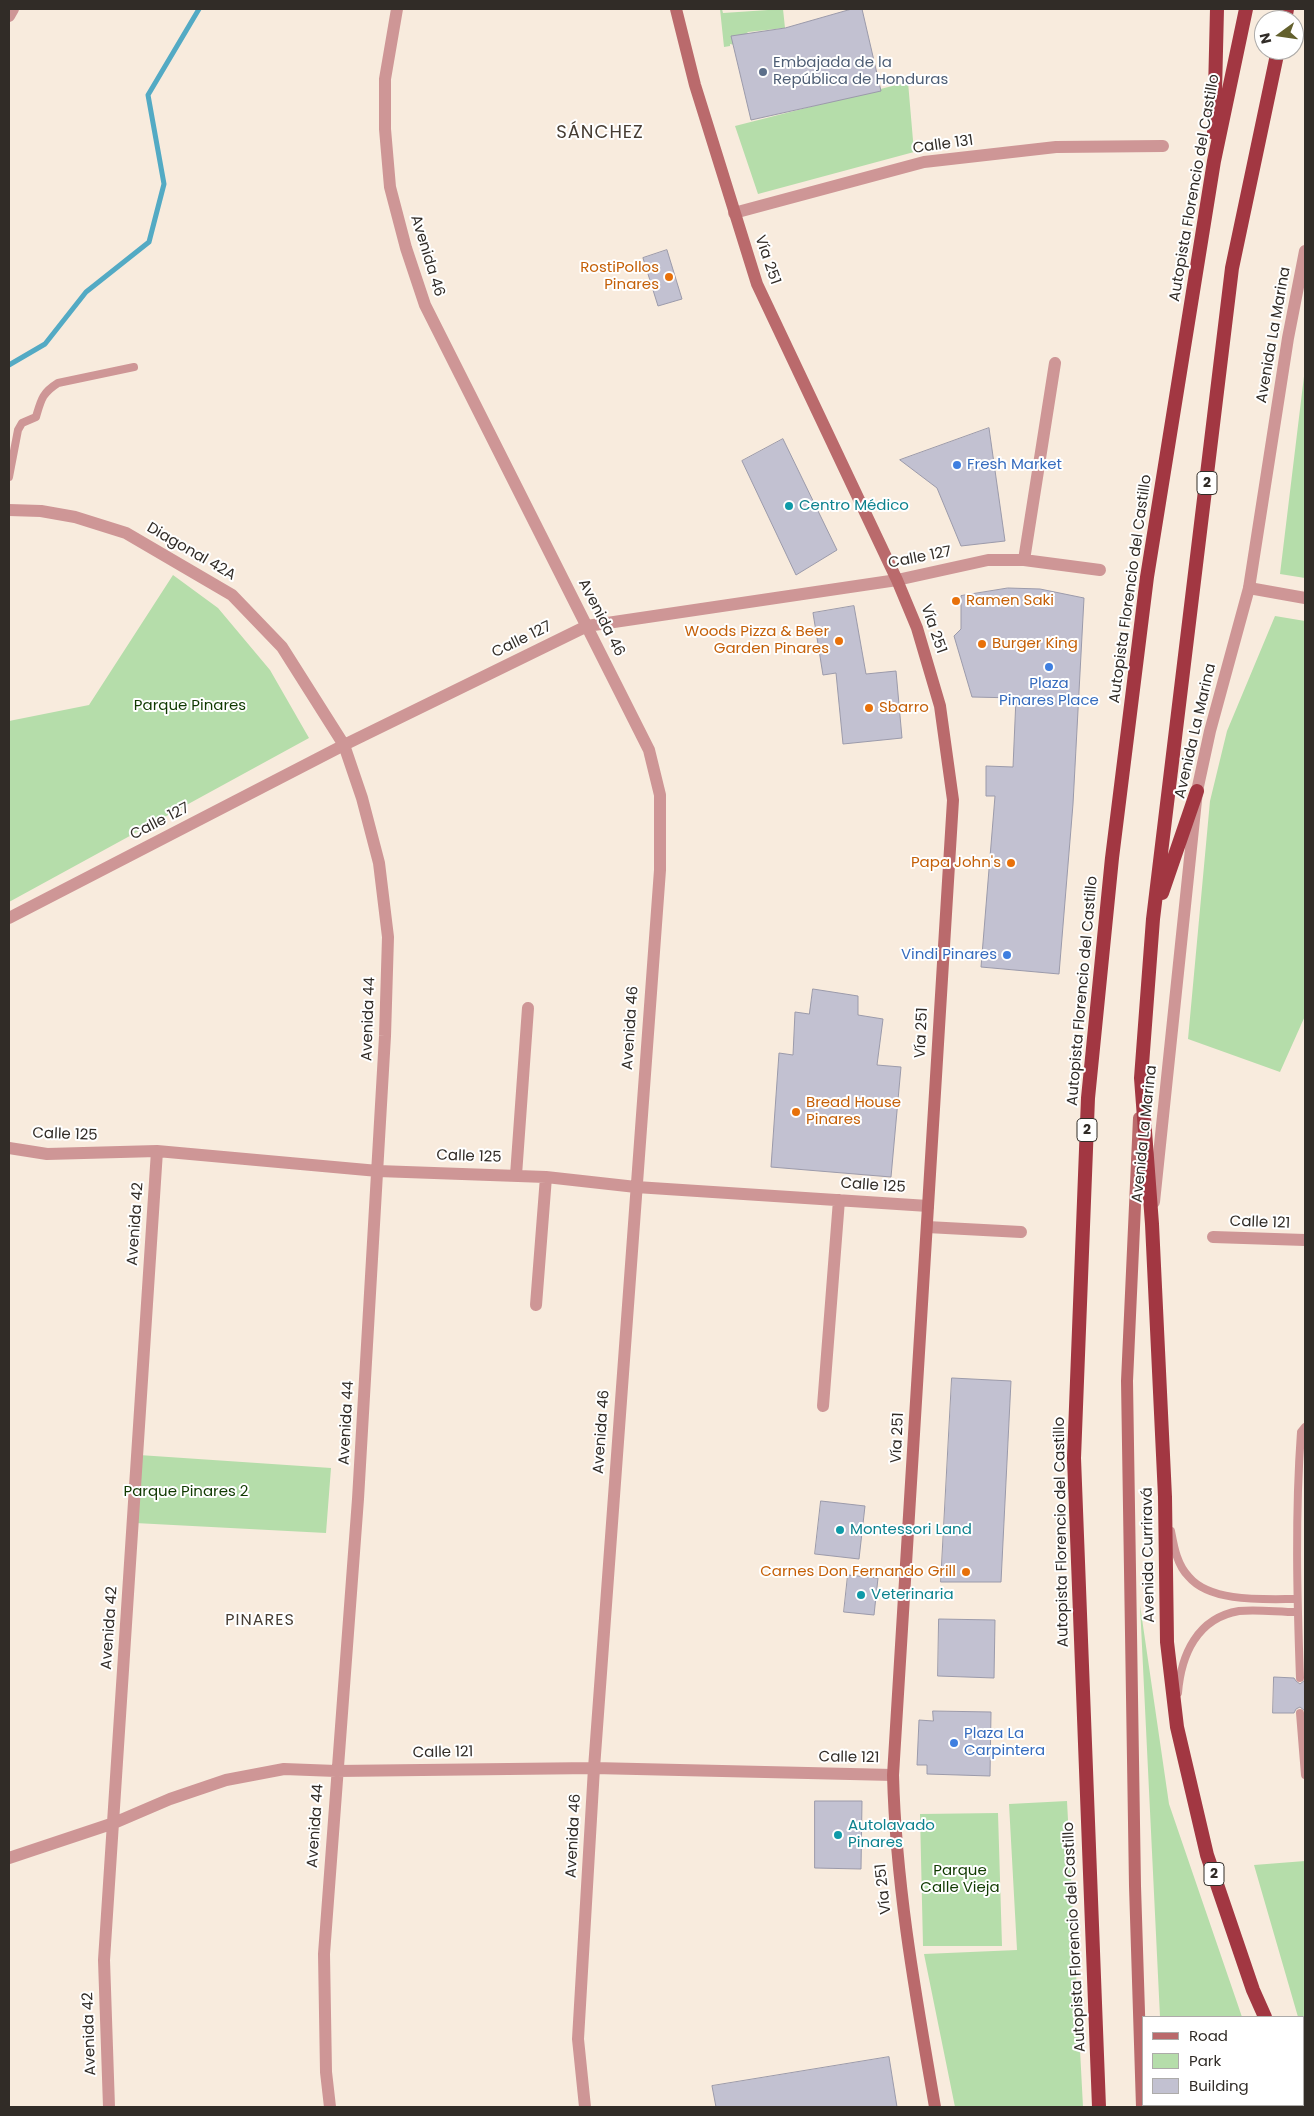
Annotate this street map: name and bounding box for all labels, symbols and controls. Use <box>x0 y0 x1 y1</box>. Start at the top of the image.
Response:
north arrow <box>1254 10 1304 60</box>
text: N <box>1254 31 1276 46</box>
place label: Embajada de la República de Honduras <box>773 54 948 89</box>
marker: Embajada de la República de Honduras <box>757 66 769 78</box>
street label: Autopista Florencio del Castillo <box>1166 73 1224 303</box>
district label: SÁNCHEZ <box>555 122 645 144</box>
street label: Calle 131 <box>912 132 974 158</box>
street label: Avenida 46 <box>406 213 448 299</box>
street label: Vía 251 <box>750 233 784 287</box>
place label: RostiPollos Pinares <box>580 259 659 294</box>
street label: Avenida La Marina <box>1253 265 1295 405</box>
marker: RostiPollos Pinares <box>663 271 675 283</box>
place label: Fresh Market <box>967 456 1062 474</box>
marker: Fresh Market <box>951 459 963 471</box>
road number: 2 <box>1197 472 1217 494</box>
street label: Autopista Florencio del Castillo <box>1106 474 1156 704</box>
place label: Centro Médico <box>799 497 909 515</box>
marker: Centro Médico <box>783 500 795 512</box>
street label: Diagonal 42A <box>143 519 239 585</box>
street label: Calle 127 <box>887 543 953 573</box>
street label: Avenida 46 <box>574 576 628 660</box>
place label: Ramen Saki <box>966 592 1054 610</box>
marker: Ramen Saki <box>950 595 962 607</box>
street label: Vía 251 <box>916 602 950 656</box>
street label: Calle 127 <box>489 618 555 662</box>
place label: Woods Pizza & Beer Garden Pinares <box>685 623 829 658</box>
marker: Woods Pizza & Beer Garden Pinares <box>833 635 845 647</box>
place label: Burger King <box>992 635 1078 653</box>
marker: Burger King <box>976 638 988 650</box>
marker: Plaza Pinares Place <box>1043 661 1055 673</box>
street label: Avenida La Marina <box>1172 662 1220 800</box>
place label: Plaza Pinares Place <box>999 675 1099 710</box>
park label: Parque Pinares <box>134 697 246 715</box>
place label: Sbarro <box>879 699 929 717</box>
marker: Sbarro <box>863 702 875 714</box>
street label: Calle 127 <box>127 799 193 845</box>
place label: Papa John's <box>911 854 1001 872</box>
marker: Papa John's <box>1005 857 1017 869</box>
street label: Autopista Florencio del Castillo <box>1064 875 1102 1107</box>
place label: Vindi Pinares <box>901 946 997 964</box>
marker: Vindi Pinares <box>1001 949 1013 961</box>
street label: Avenida 44 <box>359 977 379 1061</box>
street label: Avenida 46 <box>619 985 643 1071</box>
street label: Vía 251 <box>912 1007 932 1059</box>
street label: Avenida La Marina <box>1129 1064 1161 1204</box>
place label: Bread House Pinares <box>806 1094 901 1129</box>
marker: Bread House Pinares <box>790 1106 802 1118</box>
road number: 2 <box>1077 1118 1097 1142</box>
street label: Calle 125 <box>32 1125 98 1145</box>
street label: Calle 125 <box>436 1147 502 1167</box>
street label: Calle 125 <box>840 1175 906 1197</box>
street label: Avenida 42 <box>124 1182 148 1266</box>
street label: Calle 121 <box>1229 1213 1291 1233</box>
street label: Avenida 44 <box>336 1380 358 1466</box>
street label: Avenida 46 <box>590 1389 614 1475</box>
street label: Vía 251 <box>888 1412 908 1464</box>
street label: Autopista Florencio del Castillo <box>1051 1417 1073 1647</box>
park label: Parque Pinares 2 <box>124 1483 248 1501</box>
street label: Avenida Curriravá <box>1139 1487 1159 1623</box>
place label: Montessori Land <box>850 1521 972 1539</box>
marker: Montessori Land <box>834 1524 846 1536</box>
place label: Carnes Don Fernando Grill <box>760 1563 956 1581</box>
marker: Carnes Don Fernando Grill <box>960 1566 972 1578</box>
street label: Avenida 42 <box>98 1586 122 1670</box>
place label: Veterinaria <box>871 1586 954 1604</box>
marker: Veterinaria <box>855 1589 867 1601</box>
district label: PINARES <box>224 1611 296 1631</box>
place label: Plaza La Carpintera <box>964 1725 1045 1760</box>
marker: Plaza La Carpintera <box>948 1737 960 1749</box>
street label: Calle 121 <box>413 1743 473 1763</box>
street label: Calle 121 <box>819 1748 879 1768</box>
street label: Avenida 44 <box>304 1783 328 1869</box>
street label: Avenida 46 <box>563 1793 585 1879</box>
place label: Autolavado Pinares <box>848 1817 935 1852</box>
street label: Autopista Florencio del Castillo <box>1060 1821 1090 2053</box>
marker: Autolavado Pinares <box>832 1829 844 1841</box>
park label: Parque Calle Vieja <box>920 1862 1000 1897</box>
road number: 2 <box>1204 1862 1224 1886</box>
street label: Vía 251 <box>872 1863 896 1915</box>
street label: Avenida 42 <box>80 1992 100 2076</box>
legend <box>1142 2016 1304 2106</box>
text: Road <box>1189 2025 1228 2046</box>
text: Park <box>1189 2050 1221 2071</box>
text: Building <box>1189 2075 1249 2096</box>

